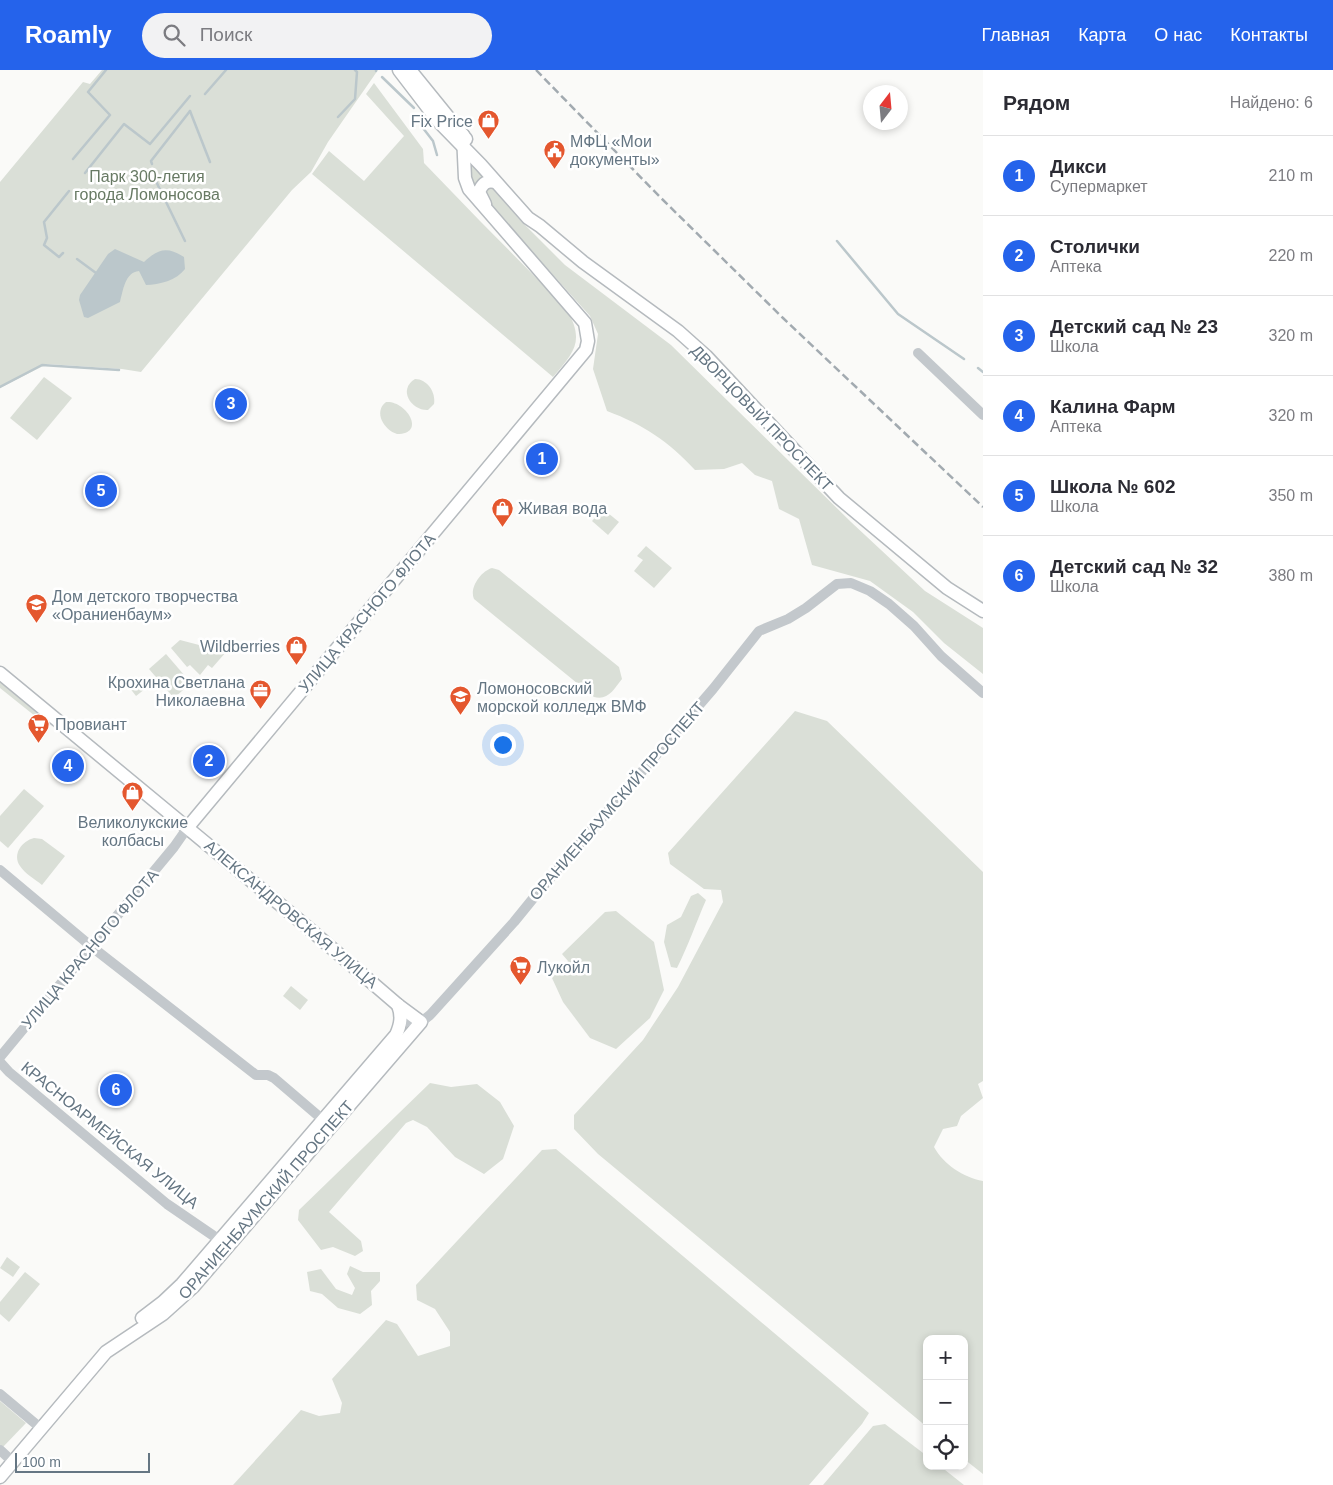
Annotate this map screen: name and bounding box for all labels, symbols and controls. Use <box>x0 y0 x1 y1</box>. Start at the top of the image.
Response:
search box <box>142 13 492 58</box>
text: Roamly <box>25 21 112 48</box>
icon: search <box>160 21 188 49</box>
text: Поиск <box>200 24 252 45</box>
text: Главная <box>982 25 1050 45</box>
text: Карта <box>1078 25 1126 45</box>
text: О нас <box>1154 25 1202 45</box>
text: Контакты <box>1230 25 1308 45</box>
north arrow <box>863 85 908 130</box>
text: Рядом <box>1003 91 1070 114</box>
text: Найдено: 6 <box>1230 94 1313 111</box>
shop icon: Fix Price <box>477 109 501 140</box>
place label: Fix Price <box>411 113 473 130</box>
place label: МФЦ «Мои документы» <box>570 133 660 168</box>
public building icon: МФЦ «Мои документы» <box>542 138 566 169</box>
text: Дикси <box>1050 156 1107 177</box>
text: 1 <box>1015 167 1023 184</box>
text: 210 m <box>1269 167 1313 184</box>
park label: Парк 300-летия города Ломоносова <box>74 168 220 203</box>
text: Супермаркет <box>1050 178 1148 195</box>
text: Столички <box>1050 236 1140 257</box>
text: 2 <box>1015 247 1023 264</box>
text: 220 m <box>1269 247 1313 264</box>
text: Аптека <box>1050 258 1102 275</box>
text: Детский сад № 23 <box>1050 316 1218 337</box>
text: 3 <box>1015 327 1023 344</box>
text: 320 m <box>1269 327 1313 344</box>
text: Школа <box>1050 338 1099 355</box>
street label: ДВОРЦОВЫЙ ПРОСПЕКТ <box>688 341 837 495</box>
pin: 3 <box>215 385 247 423</box>
text: Калина Фарм <box>1050 396 1176 417</box>
text: 4 <box>1015 407 1023 424</box>
text: 320 m <box>1269 407 1313 424</box>
text: Аптека <box>1050 418 1102 435</box>
pin: 1 <box>526 440 558 478</box>
pin: 5 <box>85 472 117 510</box>
text: Школа № 602 <box>1050 476 1176 497</box>
text: 5 <box>1015 487 1023 504</box>
text: 350 m <box>1269 487 1313 504</box>
shop icon: Живая вода <box>490 496 514 527</box>
text: Школа <box>1050 498 1099 515</box>
place label: Живая вода <box>518 500 607 517</box>
street label: УЛИЦА КРАСНОГО ФЛОТА <box>295 530 439 696</box>
text: Детский сад № 32 <box>1050 556 1218 577</box>
text: 6 <box>1015 567 1023 584</box>
text: 380 m <box>1269 567 1313 584</box>
text: Школа <box>1050 578 1099 595</box>
place label: Дом детского творчества «Ораниенбаум» <box>52 588 238 623</box>
school or university icon: Дом детского творчества «Ораниенбаум» <box>24 593 48 624</box>
shop icon: Wildberries <box>284 634 308 665</box>
place label: Wildberries <box>200 638 280 655</box>
place label: Крохина Светлана Николаевна <box>108 674 245 709</box>
office icon: Крохина Светлана Николаевна <box>249 679 273 710</box>
place label: Ломоносовский морской колледж ВМФ <box>477 680 647 715</box>
school or university icon: Ломоносовский морской колледж ВМФ <box>449 685 473 716</box>
street label: ОРАНИЕНБАУМСКИЙ ПРОСПЕКТ <box>526 698 708 904</box>
supermarket icon: Провиант <box>27 712 51 743</box>
place label: Провиант <box>55 716 127 733</box>
your location <box>490 732 516 758</box>
pin: 2 <box>193 742 225 780</box>
pin: 4 <box>52 747 84 785</box>
shop icon: Великолукские колбасы <box>121 781 145 812</box>
place label: Великолукские колбасы <box>78 814 188 849</box>
street label: АЛЕКСАНДРОВСКАЯ УЛИЦА <box>201 837 381 991</box>
street label: УЛИЦА КРАСНОГО ФЛОТА <box>18 866 162 1032</box>
supermarket icon: Лукойл <box>509 955 533 986</box>
place label: Лукойл <box>537 959 590 976</box>
street label: КРАСНОАРМЕЙСКАЯ УЛИЦА <box>18 1058 203 1212</box>
pin: 6 <box>100 1071 132 1109</box>
street label: ОРАНИЕНБАУМСКИЙ ПРОСПЕКТ <box>175 1097 357 1303</box>
map controls <box>923 1335 968 1470</box>
button: + <box>923 1335 968 1380</box>
button: − <box>923 1380 968 1425</box>
button: locate <box>923 1425 968 1470</box>
scale bar <box>15 1450 150 1473</box>
text: 100 m <box>22 1454 61 1470</box>

